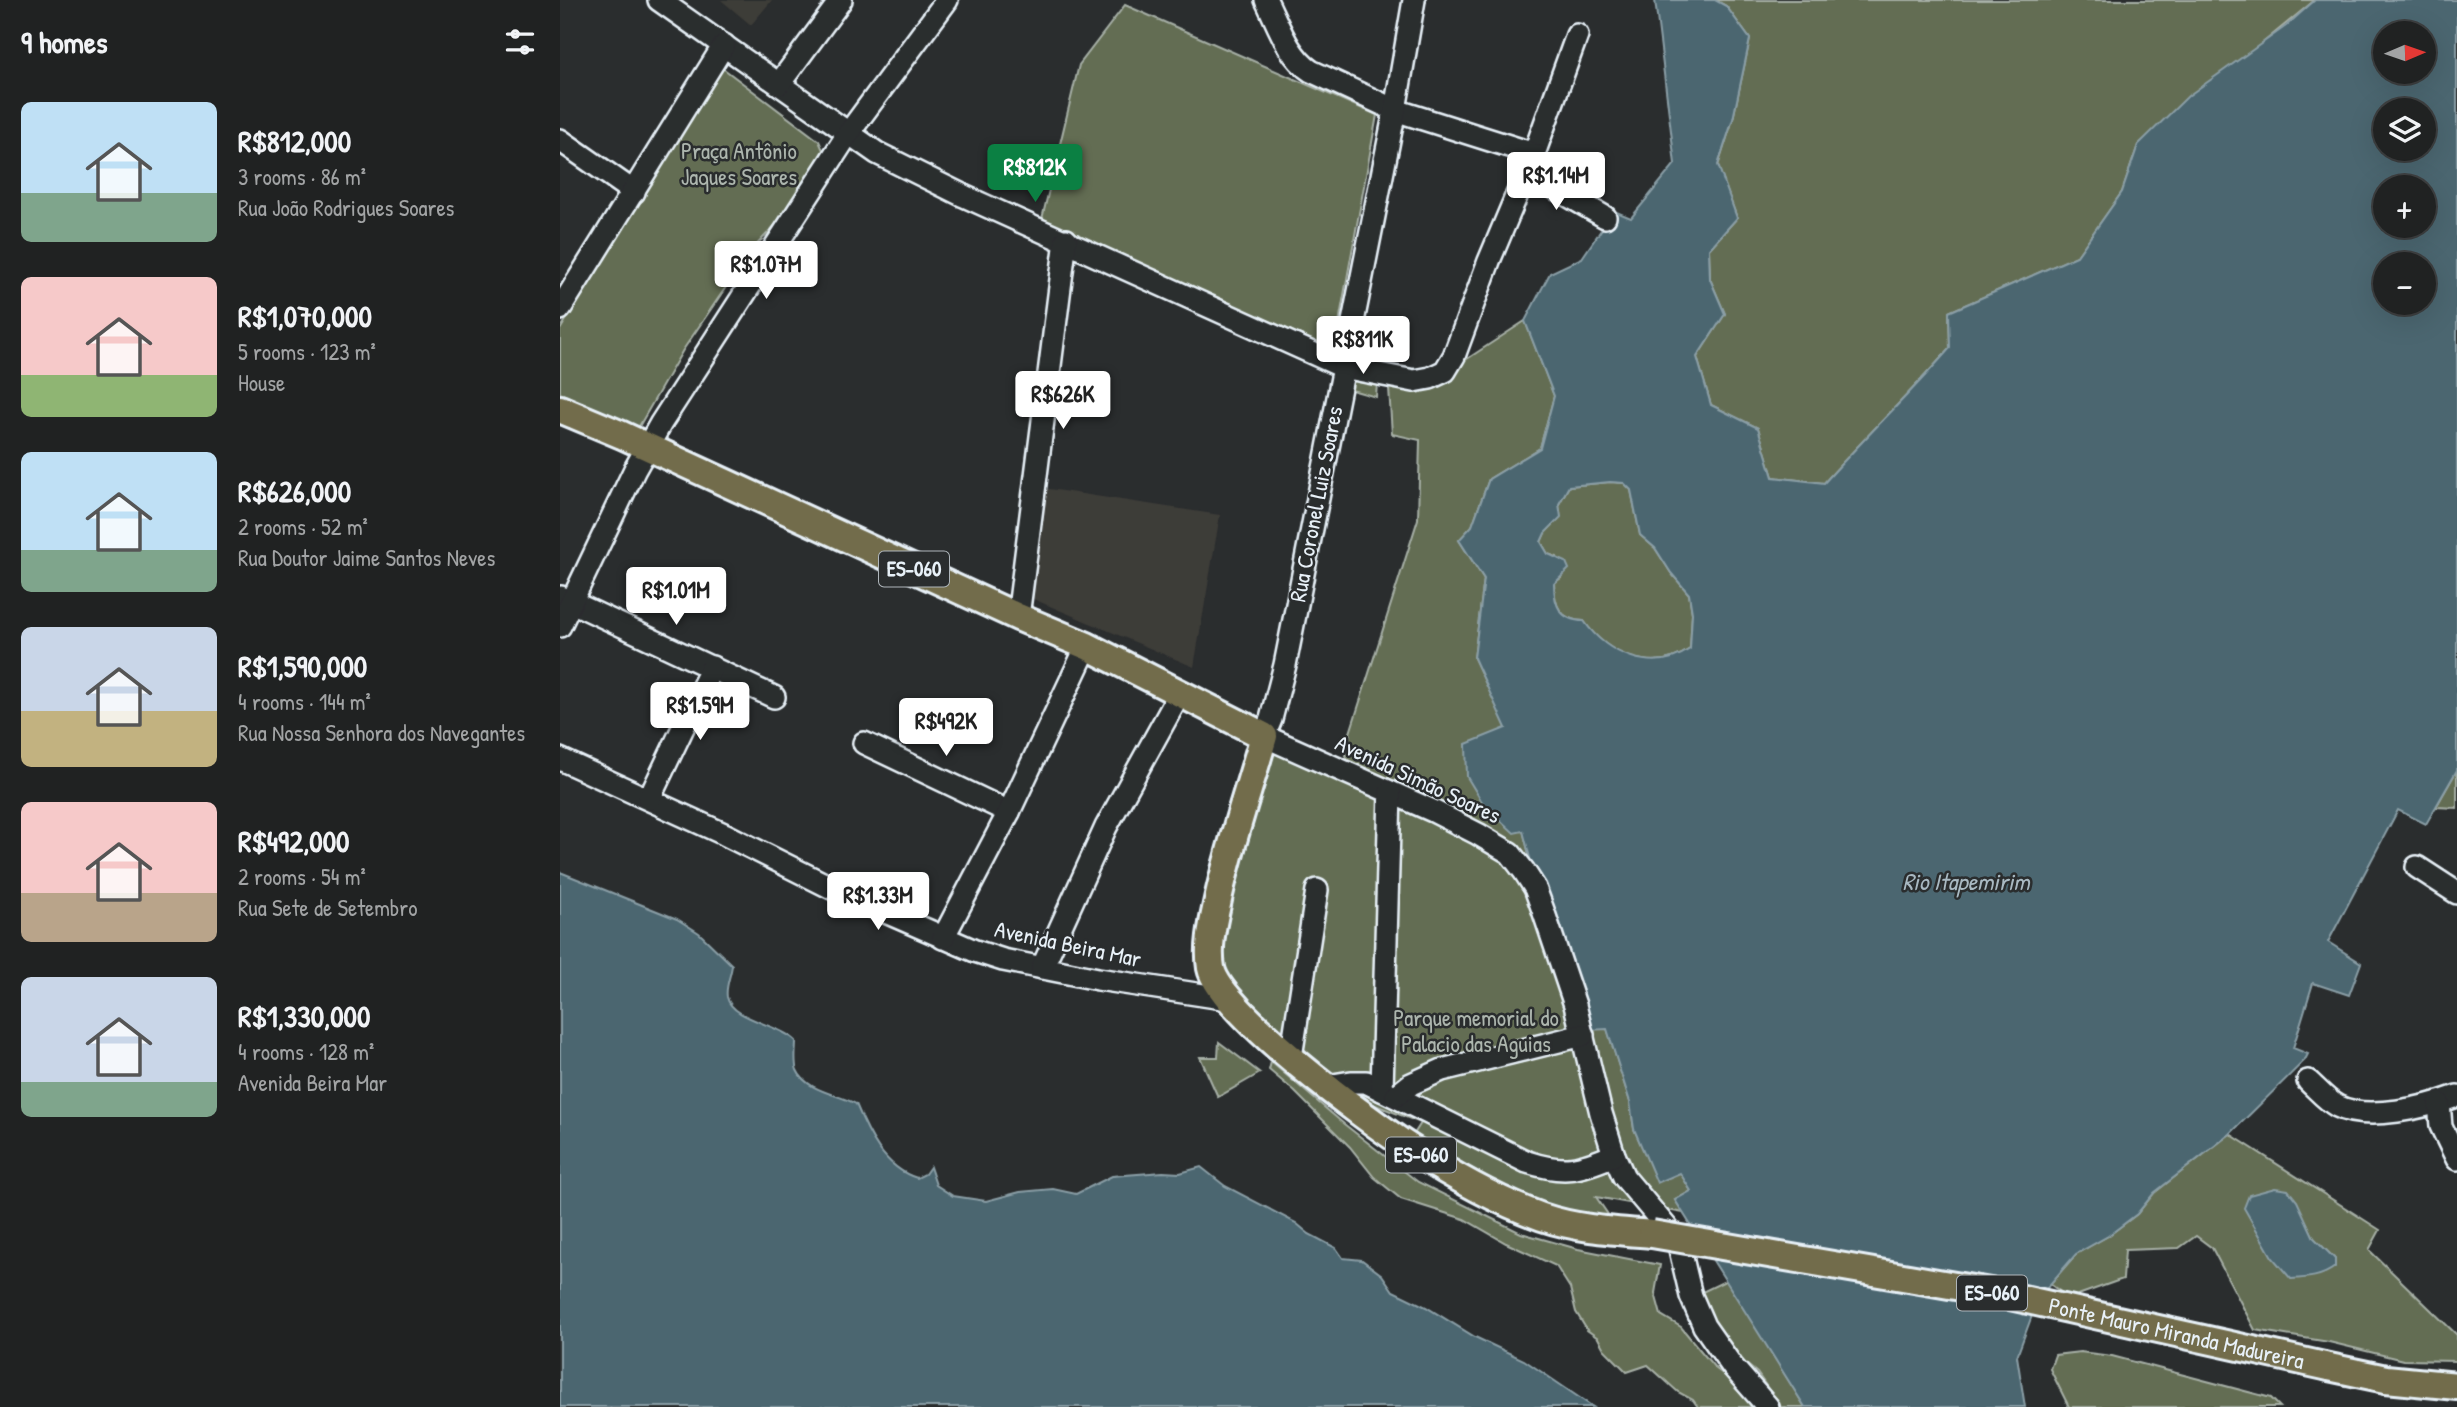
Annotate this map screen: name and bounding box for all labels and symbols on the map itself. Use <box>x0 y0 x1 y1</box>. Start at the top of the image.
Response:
north arrow <box>2373 21 2436 84</box>
park label: Praça Antônio Jaques Soares <box>681 135 797 192</box>
pin: R$812K <box>978 144 1092 204</box>
pin: R$1.14M <box>1491 152 1621 212</box>
pin: R$1.07M <box>701 242 831 301</box>
pin: R$811K <box>1306 316 1420 376</box>
pin: R$626K <box>1006 372 1120 431</box>
street label: Rua Coronel Luiz Soares <box>1281 403 1350 604</box>
road number: ES-060 <box>879 552 949 586</box>
pin: R$1.01M <box>611 568 741 627</box>
pin: R$1.59M <box>635 682 765 742</box>
pin: R$492K <box>889 698 1003 758</box>
street label: Avenida Simão Soares <box>1331 727 1506 830</box>
water label: Rio Itapemirim <box>1902 865 2030 898</box>
pin: R$1.33M <box>813 872 943 932</box>
street label: Avenida Beira Mar <box>992 913 1144 974</box>
park label: Parque memorial do Palacio das Aguias <box>1393 1002 1559 1059</box>
road number: ES-060 <box>1386 1138 1456 1172</box>
road number: ES-060 <box>1957 1276 2027 1310</box>
street label: Ponte Mauro Miranda Madureira <box>2046 1289 2307 1376</box>

